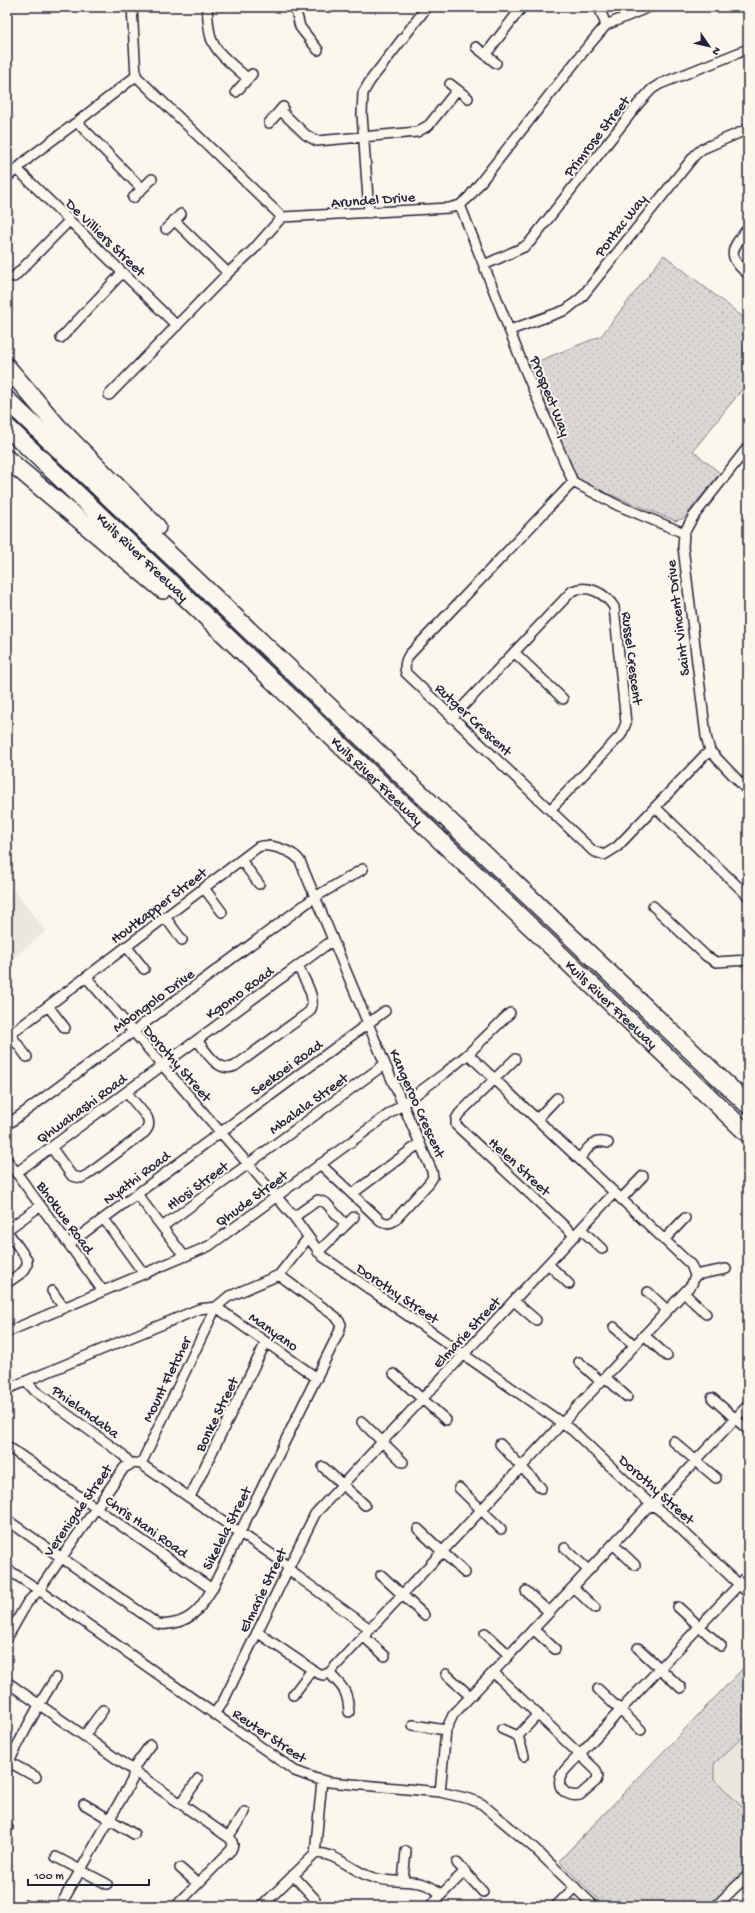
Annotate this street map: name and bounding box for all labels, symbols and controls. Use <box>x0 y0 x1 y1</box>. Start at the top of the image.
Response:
north arrow <box>689 26 729 66</box>
text: N <box>709 44 723 57</box>
street label: Primrose Street <box>560 92 636 182</box>
street label: Arundel Drive <box>330 189 416 213</box>
street label: Pontac Way <box>591 191 652 262</box>
street label: De Villiers Street <box>60 195 150 283</box>
street label: Prospect Way <box>524 353 574 440</box>
street label: Kuils River Freeway <box>92 510 192 607</box>
street label: Saint Vincent Drive <box>663 559 695 677</box>
street label: Russel Crescent <box>616 611 646 708</box>
street label: Rutger Crescent <box>430 680 516 762</box>
street label: Kuils River Freeway <box>326 734 427 831</box>
street label: Houtkapper Street <box>108 863 212 949</box>
street label: Kuils River Freeway <box>560 957 661 1054</box>
street label: Kgomo Road <box>203 962 279 1024</box>
street label: Mbongolo Drive <box>110 966 199 1037</box>
street label: Dorothy Street <box>138 1022 216 1108</box>
street label: Seekoei Road <box>248 1036 328 1101</box>
street label: Kangeroo Crescent <box>384 1047 449 1163</box>
street label: Mbalala Street <box>266 1069 354 1139</box>
street label: Qhwahashi Road <box>33 1070 132 1149</box>
street label: Helen Street <box>484 1134 555 1202</box>
street label: Nyathi Road <box>100 1147 175 1210</box>
street label: Hlosi Street <box>164 1157 234 1215</box>
street label: Qhude Street <box>212 1166 293 1232</box>
street label: Bhokwe Road <box>31 1177 98 1259</box>
street label: Dorothy Street <box>351 1260 443 1330</box>
street label: Elmarie Street <box>430 1292 507 1373</box>
street label: Manyano <box>245 1309 301 1356</box>
street label: Mount Fletcher <box>139 1333 197 1426</box>
street label: Bonke Street <box>192 1373 244 1456</box>
street label: Phielandaba <box>47 1381 123 1444</box>
street label: Dorothy Street <box>613 1451 699 1530</box>
street label: Verenigde Street <box>40 1460 118 1561</box>
street label: Sikelela Street <box>199 1483 257 1573</box>
street label: Chris Hani Road <box>101 1492 192 1564</box>
street label: Elmarie Street <box>236 1544 293 1636</box>
street label: Reuter Street <box>228 1705 311 1769</box>
scale bar <box>28 1861 149 1887</box>
text: 100 m <box>33 1870 64 1884</box>

